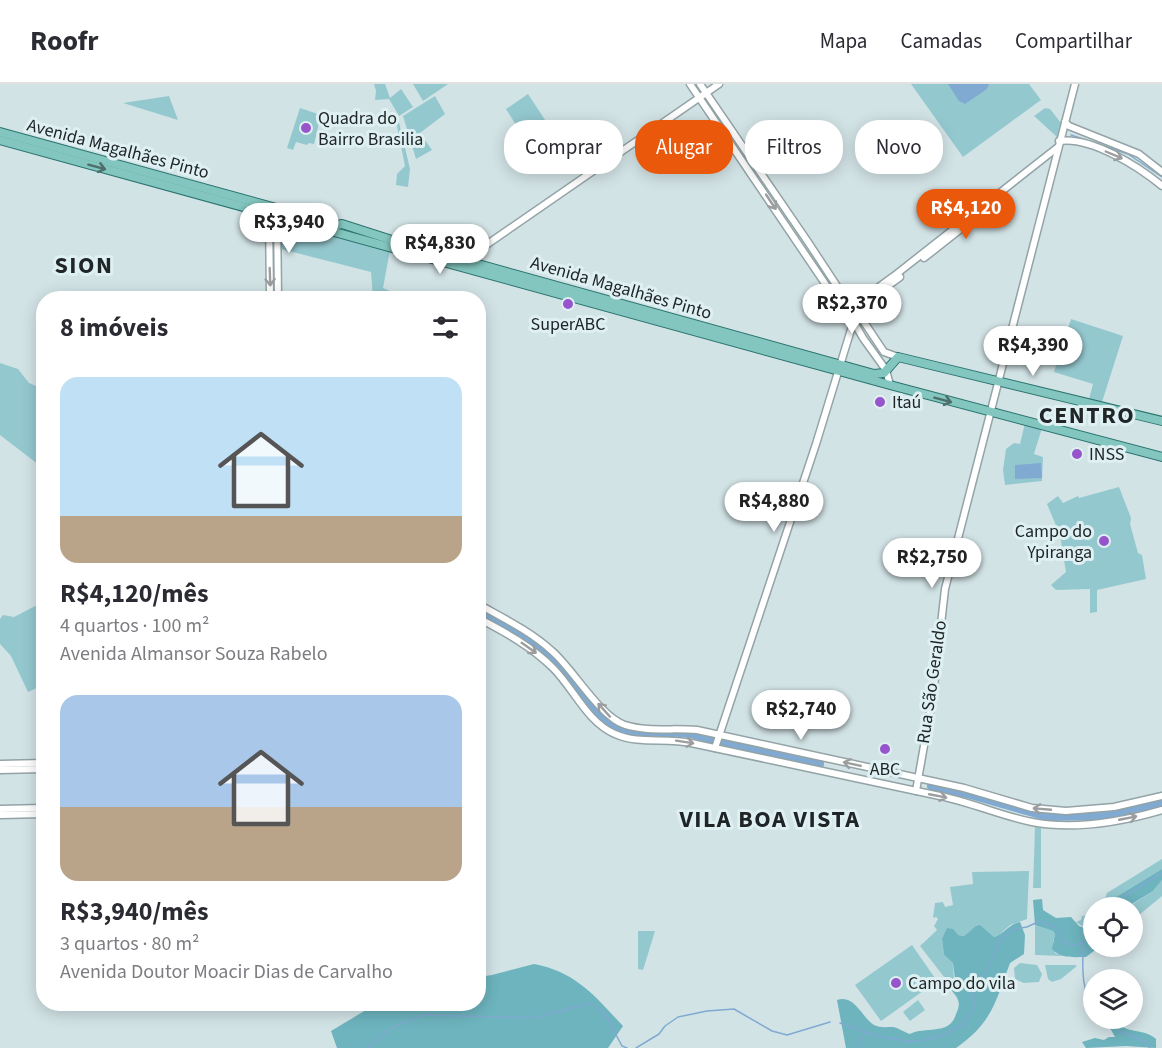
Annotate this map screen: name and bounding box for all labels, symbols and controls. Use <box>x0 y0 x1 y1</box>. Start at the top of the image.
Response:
text: Roofr <box>30 21 99 61</box>
text: Mapa <box>820 26 867 56</box>
text: Camadas <box>900 26 982 56</box>
text: Compartilhar <box>1015 26 1132 56</box>
place label: Quadra do Bairro Brasilia <box>318 106 423 152</box>
street label: Avenida Magalhães Pinto <box>24 113 212 185</box>
chip: Comprar <box>504 120 623 174</box>
chip: Alugar <box>635 120 733 174</box>
chip: Filtros <box>745 120 843 174</box>
chip: Novo <box>855 120 943 174</box>
marker: Quadra do Bairro Brasilia <box>299 121 313 135</box>
one-way arrow <box>1105 150 1123 161</box>
one-way arrow <box>87 162 106 173</box>
pin: R$4,120 <box>911 189 1021 240</box>
one-way arrow <box>765 193 777 209</box>
text: R$4,120 <box>930 194 1002 222</box>
pin: R$3,940 <box>234 203 344 254</box>
text: R$3,940 <box>253 208 325 236</box>
pin: R$4,830 <box>385 224 495 275</box>
text: R$4,830 <box>404 229 476 257</box>
district label: SION <box>55 248 113 283</box>
street label: Avenida Magalhães Pinto <box>527 250 715 326</box>
one-way arrow <box>264 267 275 287</box>
pin: R$2,370 <box>797 284 907 335</box>
text: R$2,370 <box>816 289 888 317</box>
marker: SuperABC <box>561 297 575 311</box>
text: 8 imóveis <box>60 309 168 346</box>
icon: filters <box>429 311 462 344</box>
place label: SuperABC <box>531 312 605 337</box>
pin: R$4,390 <box>978 326 1088 377</box>
text: R$4,390 <box>997 331 1069 359</box>
place label: Itaú <box>892 390 921 415</box>
one-way arrow <box>933 394 952 406</box>
marker: Itaú <box>873 395 887 409</box>
district label: CENTRO <box>1039 398 1135 433</box>
icon: home <box>207 416 315 524</box>
place label: INSS <box>1089 442 1124 467</box>
marker: INSS <box>1070 447 1084 461</box>
pin: R$4,880 <box>719 482 829 533</box>
text: R$4,880 <box>738 487 810 515</box>
place label: Campo do Ypiranga <box>1015 519 1092 565</box>
marker: Campo do Ypiranga <box>1097 534 1111 548</box>
pin: R$2,750 <box>877 538 987 589</box>
text: R$2,750 <box>896 543 968 571</box>
text: R$4,120/mês <box>60 575 208 612</box>
text: 4 quartos · 100 m² <box>60 612 209 640</box>
street label: Rua São Geraldo <box>911 619 953 745</box>
text: Avenida Almansor Souza Rabelo <box>60 640 328 668</box>
one-way arrow <box>520 642 536 654</box>
pin: R$2,740 <box>746 690 856 741</box>
text: R$2,740 <box>765 695 837 723</box>
one-way arrow <box>597 703 611 718</box>
icon: home <box>207 734 315 842</box>
one-way arrow <box>675 737 695 748</box>
marker: ABC <box>878 742 892 756</box>
place label: ABC <box>870 757 900 782</box>
one-way arrow <box>843 758 862 770</box>
one-way arrow <box>927 791 947 802</box>
district label: VILA BOA VISTA <box>678 802 861 837</box>
one-way arrow <box>1033 803 1052 814</box>
one-way arrow <box>1118 812 1138 823</box>
text: R$3,940/mês <box>60 893 208 930</box>
map controls <box>1083 897 1143 1029</box>
button: locate <box>1083 897 1143 957</box>
text: 3 quartos · 80 m² <box>60 930 199 958</box>
text: Avenida Doutor Moacir Dias de Carvalho <box>60 958 393 986</box>
button: layers <box>1083 969 1143 1029</box>
place label: Campo do vila <box>908 971 1015 996</box>
marker: Campo do vila <box>889 976 903 990</box>

